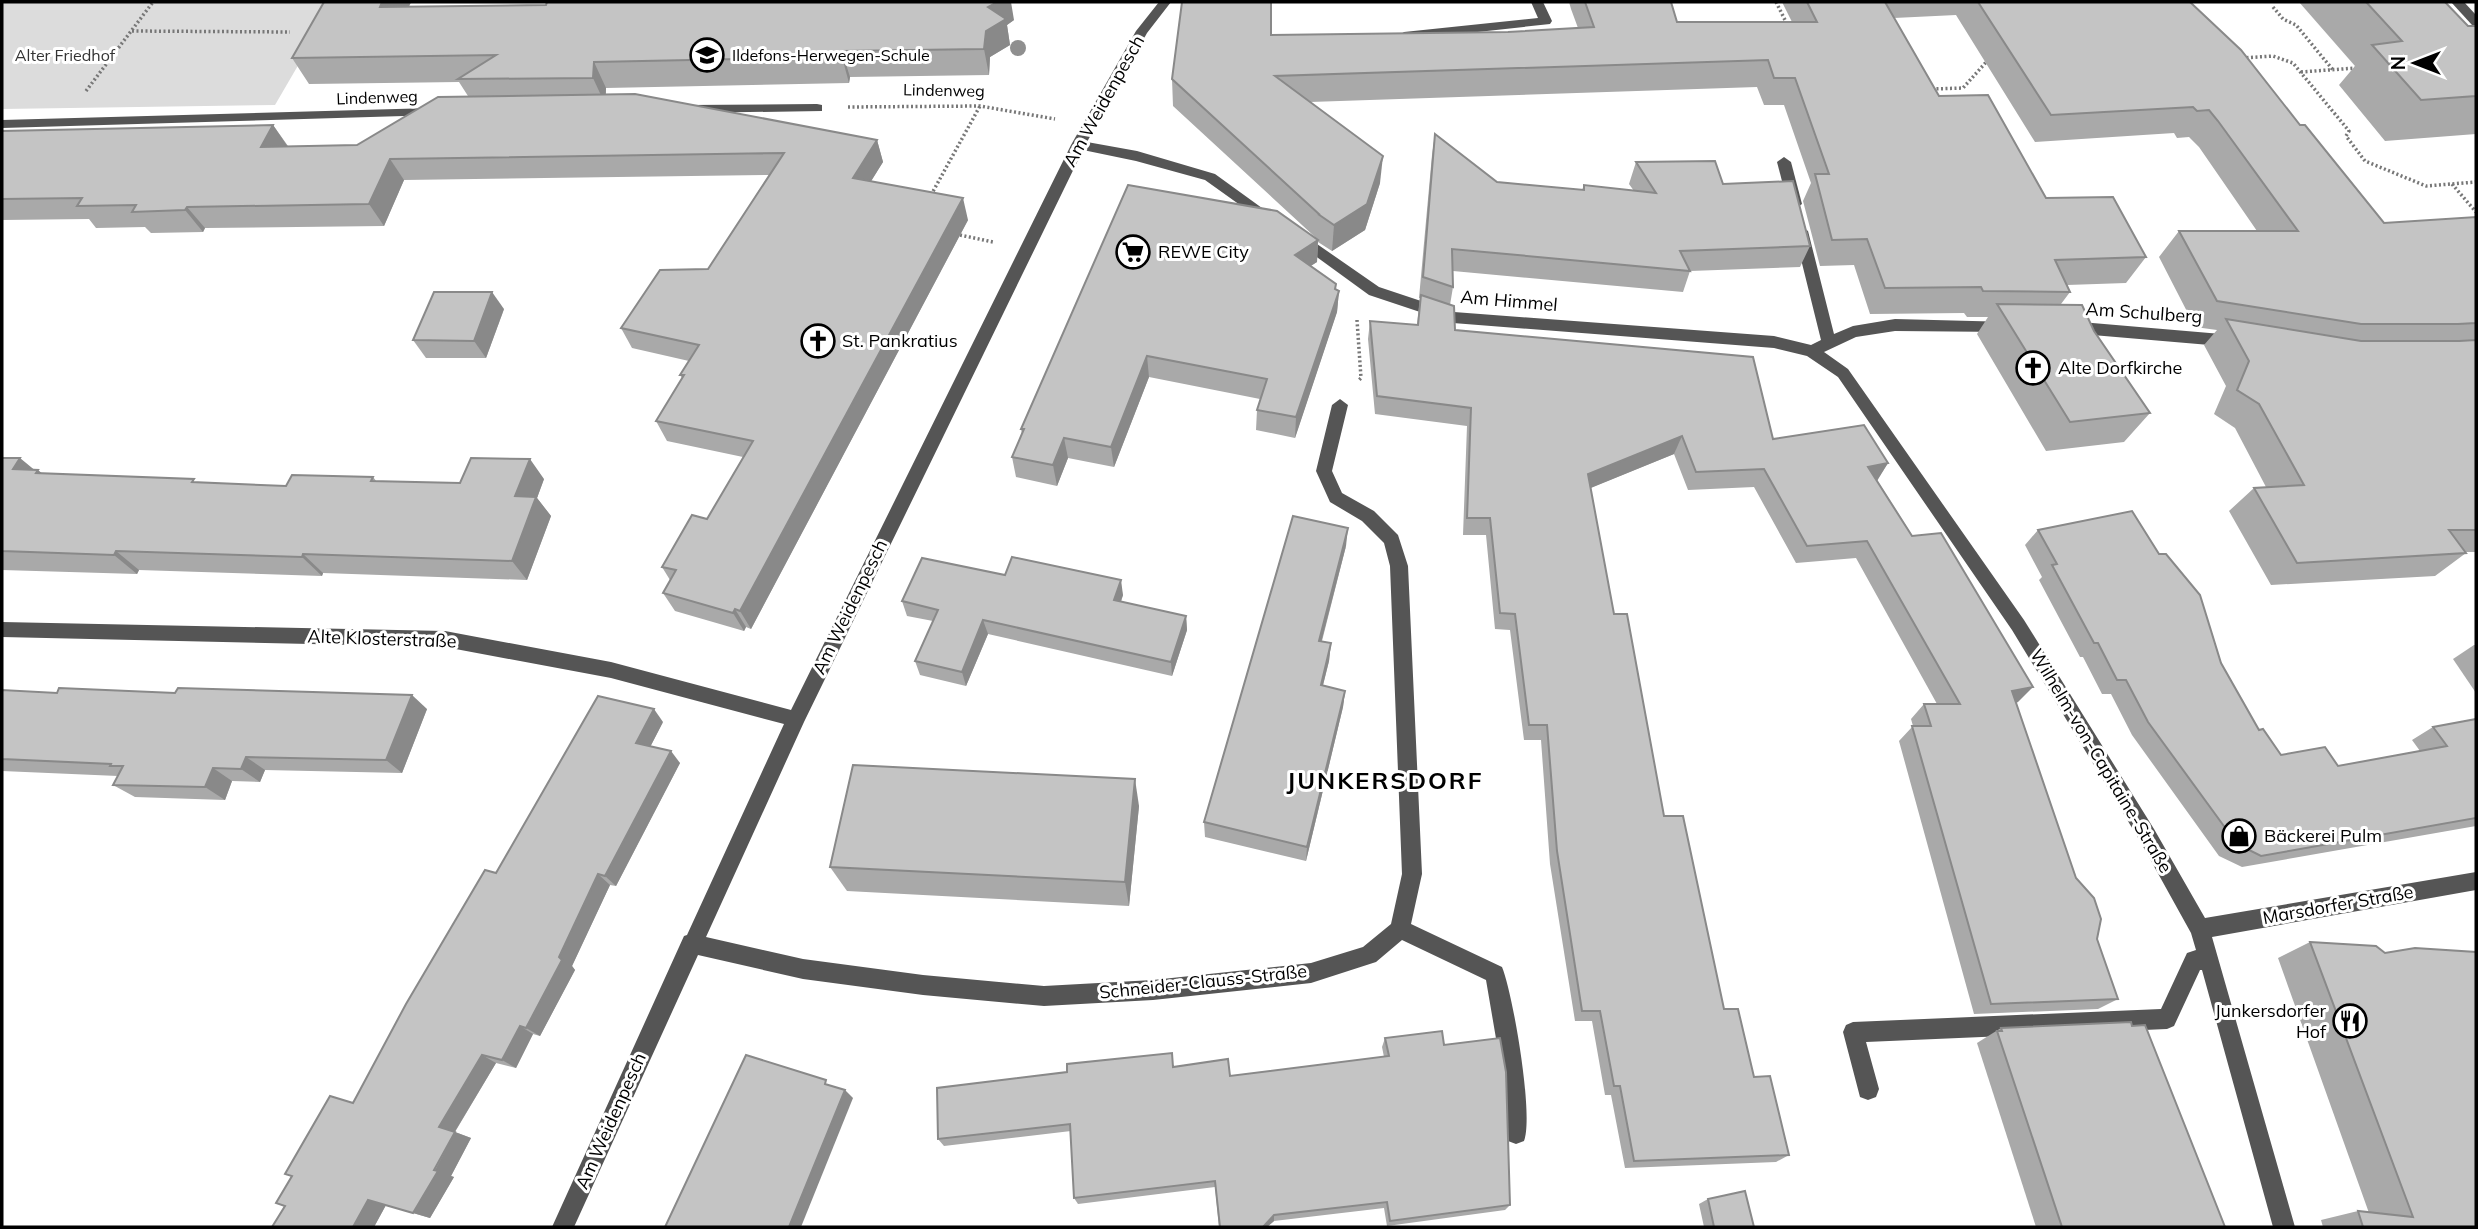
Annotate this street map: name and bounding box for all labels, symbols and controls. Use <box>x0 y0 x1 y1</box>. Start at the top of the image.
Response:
north arrow <box>2380 28 2450 98</box>
street label: Am Weidenpesch <box>1058 31 1149 171</box>
school or university icon: Ildefons-Herwegen-Schule <box>688 36 726 74</box>
park label: Alter Friedhof <box>15 45 116 65</box>
place label: Ildefons-Herwegen-Schule <box>732 45 930 65</box>
text: N <box>2386 56 2410 70</box>
street label: Lindenweg <box>903 79 985 101</box>
street label: Lindenweg <box>336 86 418 108</box>
supermarket icon: REWE City <box>1114 233 1152 271</box>
place label: REWE City <box>1158 240 1249 263</box>
street label: Am Himmel <box>1459 285 1559 316</box>
street label: Am Schulberg <box>2085 297 2203 328</box>
church icon: St. Pankratius <box>799 322 837 360</box>
place label: St. Pankratius <box>842 329 958 352</box>
church icon: Alte Dorfkirche <box>2014 349 2052 387</box>
place label: Alte Dorfkirche <box>2058 356 2182 379</box>
street label: Am Weidenpesch <box>807 536 892 678</box>
street label: Alte Klosterstraße <box>307 624 457 653</box>
street label: Wilhelm-von-Capitaine-Straße <box>2025 644 2178 877</box>
district label: JUNKERSDORF <box>1287 765 1483 795</box>
shop icon: Bäckerei Pulm <box>2220 817 2258 855</box>
place label: Bäckerei Pulm <box>2264 824 2382 847</box>
street label: Marsdorfer Straße <box>2261 880 2415 929</box>
street label: Schneider-Clauss-Straße <box>1098 959 1308 1004</box>
place label: Junkersdorfer Hof <box>2215 999 2327 1043</box>
restaurant icon: Junkersdorfer Hof <box>2331 1002 2369 1040</box>
street label: Am Weidenpesch <box>570 1049 651 1193</box>

